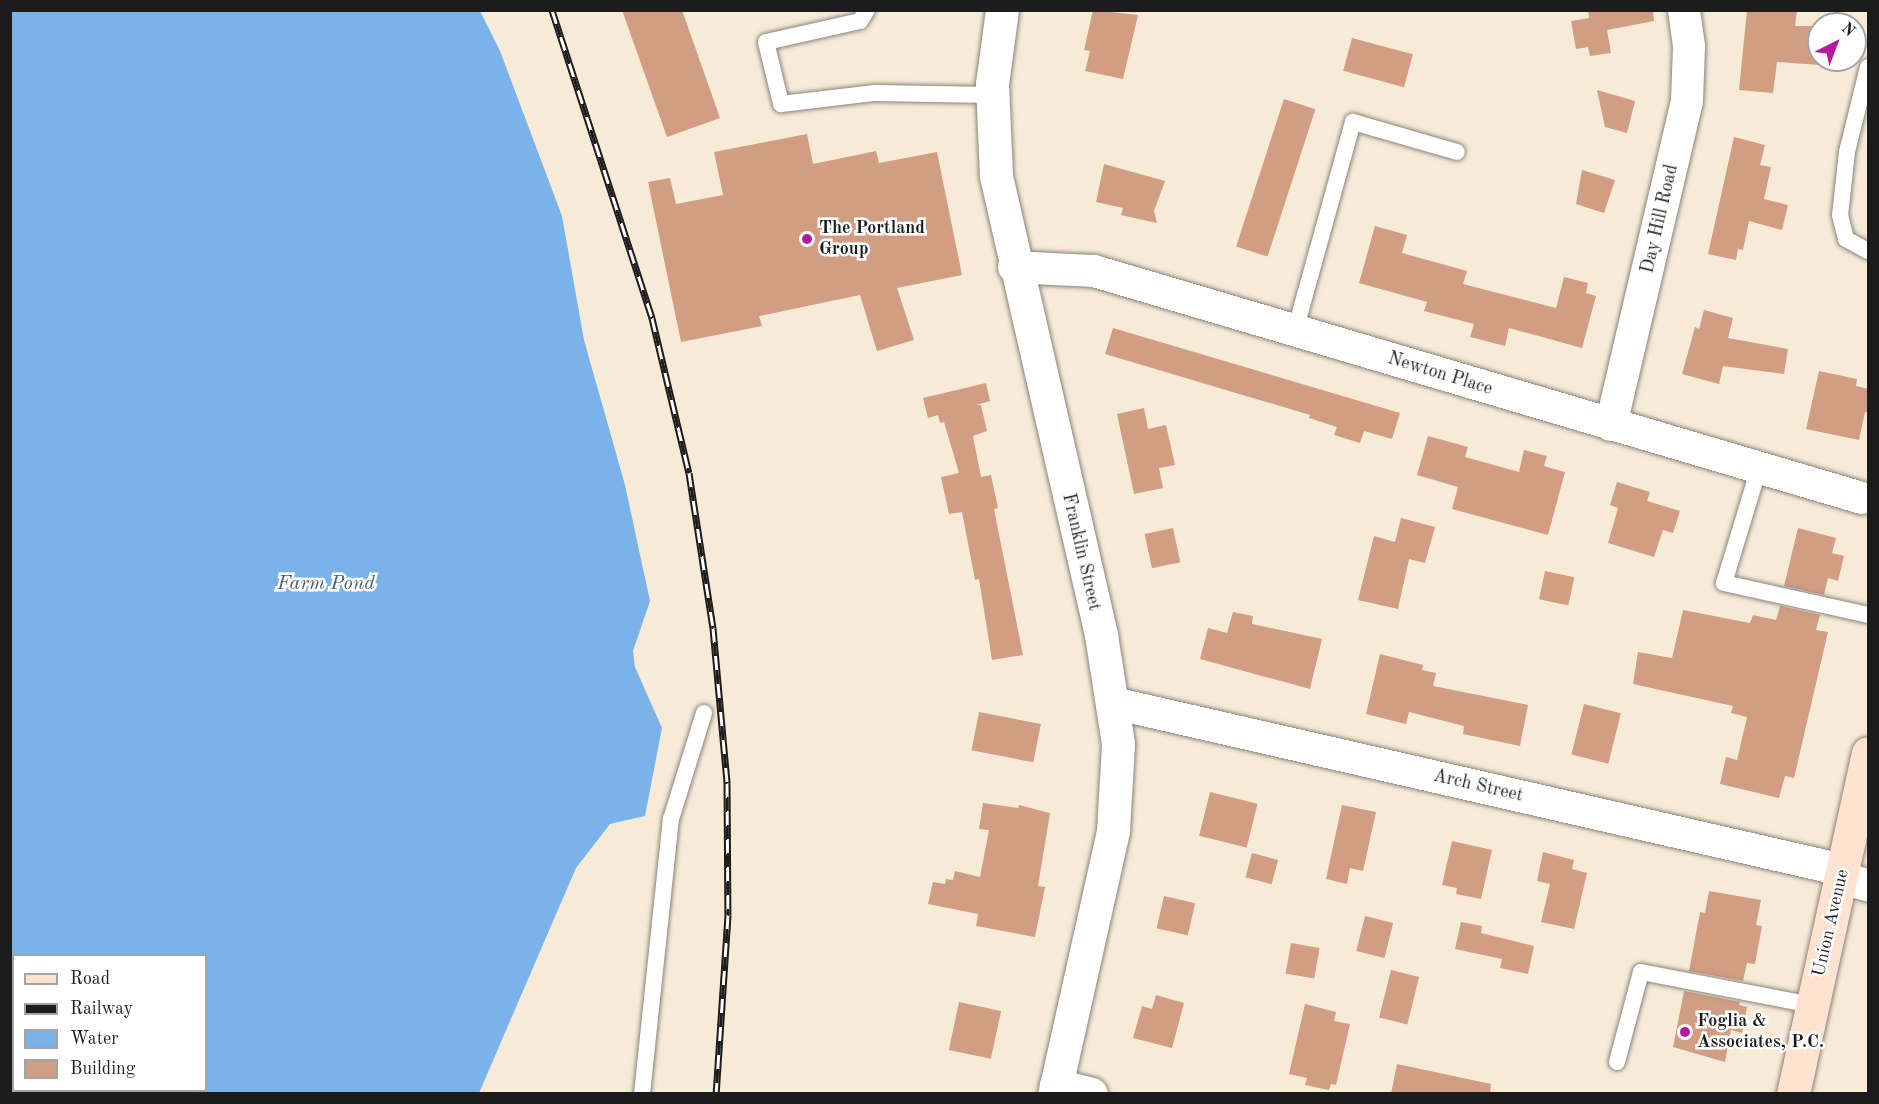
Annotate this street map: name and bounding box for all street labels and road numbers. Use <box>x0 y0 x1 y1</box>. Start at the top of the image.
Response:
street label: Day Hill Road <box>1637 162 1683 276</box>
street label: Newton Place <box>1385 348 1495 400</box>
street label: Franklin Street <box>1057 491 1105 613</box>
street label: Arch Street <box>1431 765 1525 807</box>
street label: Union Avenue <box>1808 867 1854 979</box>

